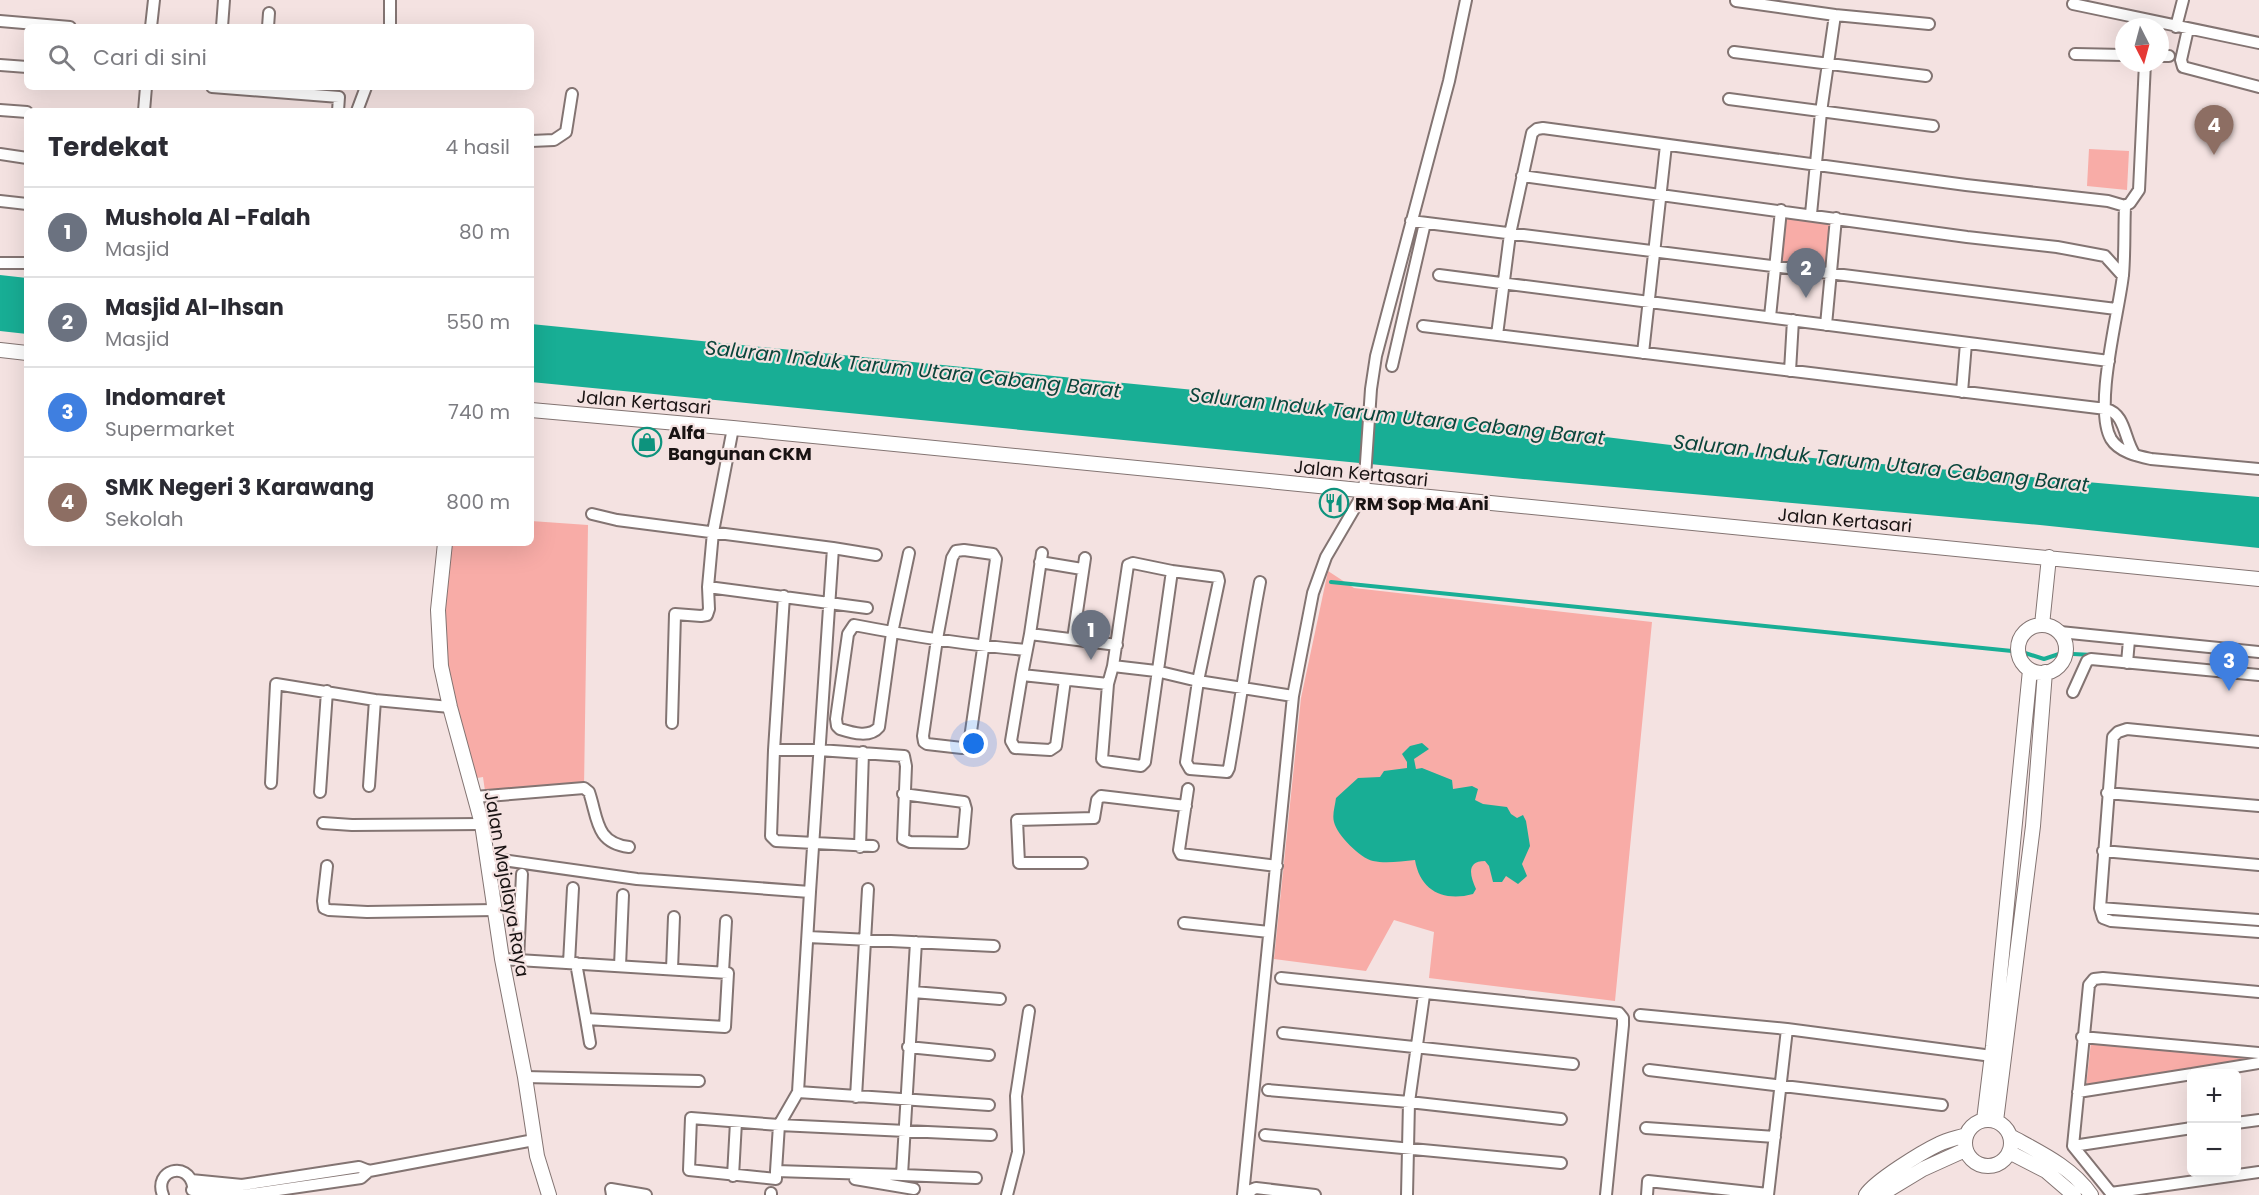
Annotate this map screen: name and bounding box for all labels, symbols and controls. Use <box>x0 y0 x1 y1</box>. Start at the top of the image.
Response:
north arrow <box>2115 18 2169 72</box>
search box <box>24 24 534 90</box>
icon: search <box>45 41 78 74</box>
text: Cari di sini <box>93 42 207 73</box>
pin: 4 <box>2194 106 2234 155</box>
text: Terdekat <box>48 129 168 165</box>
text: 4 hasil <box>445 133 510 161</box>
text: Mushola Al -Falah <box>105 202 311 233</box>
text: 1 <box>64 218 71 246</box>
text: 80 m <box>459 218 510 246</box>
text: Masjid <box>105 235 170 263</box>
pin: 2 <box>1786 248 1826 298</box>
text: Masjid Al-Ihsan <box>105 292 284 323</box>
text: 2 <box>62 308 73 336</box>
text: 550 m <box>446 308 510 336</box>
text: Masjid <box>105 325 170 353</box>
water label: Saluran Induk Tarum Utara Cabang Barat <box>704 333 1123 405</box>
water label: Saluran Induk Tarum Utara Cabang Barat <box>1188 380 1607 452</box>
text: Indomaret <box>105 382 225 413</box>
street label: Jalan Kertasari <box>576 384 712 420</box>
text: 3 <box>61 398 74 426</box>
text: 740 m <box>448 398 510 426</box>
text: Supermarket <box>105 415 234 443</box>
place label: Alfa Bangunan CKM <box>668 420 812 466</box>
shop icon: Alfa Bangunan CKM <box>631 426 663 458</box>
water label: Saluran Induk Tarum Utara Cabang Barat <box>1672 427 2091 499</box>
street label: Jalan Kertasari <box>1293 454 1429 492</box>
text: SMK Negeri 3 Karawang <box>105 472 374 503</box>
restaurant icon: RM Sop Ma Ani <box>1318 487 1350 519</box>
text: 4 <box>61 488 74 516</box>
text: 800 m <box>446 488 510 516</box>
place label: RM Sop Ma Ani <box>1355 491 1489 516</box>
street label: Jalan Kertasari <box>1777 502 1913 538</box>
text: Sekolah <box>105 505 183 533</box>
pin: 1 <box>1072 610 1110 660</box>
pin: 3 <box>2210 642 2248 691</box>
your location <box>959 729 988 758</box>
street label: Jalan Majalaya Raya <box>478 789 536 979</box>
map controls <box>2187 1069 2241 1177</box>
button: + <box>2187 1069 2241 1123</box>
button: − <box>2187 1123 2241 1177</box>

